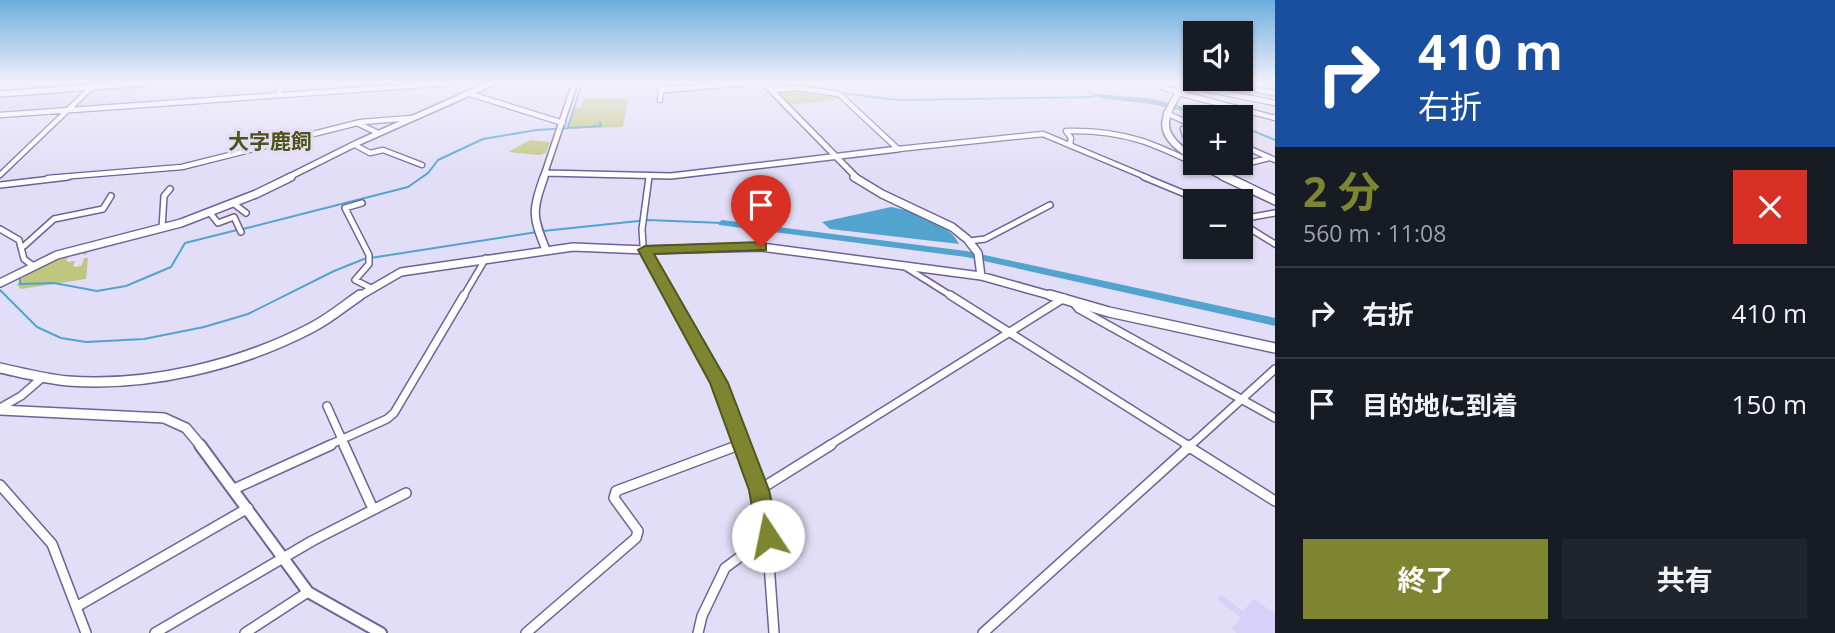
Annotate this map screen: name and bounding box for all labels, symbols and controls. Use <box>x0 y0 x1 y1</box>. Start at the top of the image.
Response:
text: 410 m <box>1418 18 1563 84</box>
map controls <box>1183 21 1253 259</box>
button: sound <box>1183 21 1253 91</box>
icon: right <box>1303 28 1394 119</box>
text: 右折 <box>1418 84 1482 127</box>
button: + <box>1183 105 1253 175</box>
district label: 大字鹿飼 <box>228 127 312 155</box>
text: 2 分 <box>1303 162 1380 219</box>
button: close <box>1733 170 1807 244</box>
pin <box>731 175 791 247</box>
icon: arrive <box>742 186 780 224</box>
button: − <box>1183 189 1253 259</box>
text: 560 m · 11:08 <box>1303 217 1446 249</box>
icon: right <box>1303 294 1341 332</box>
text: 410 m <box>1732 295 1807 331</box>
text: 右折 <box>1362 296 1414 332</box>
icon: arrive <box>1303 385 1341 423</box>
text: 150 m <box>1732 386 1807 422</box>
text: 目的地に到着 <box>1362 387 1518 423</box>
position arrow <box>731 499 805 573</box>
button: 終了 <box>1303 539 1548 619</box>
button: 共有 <box>1562 539 1807 619</box>

